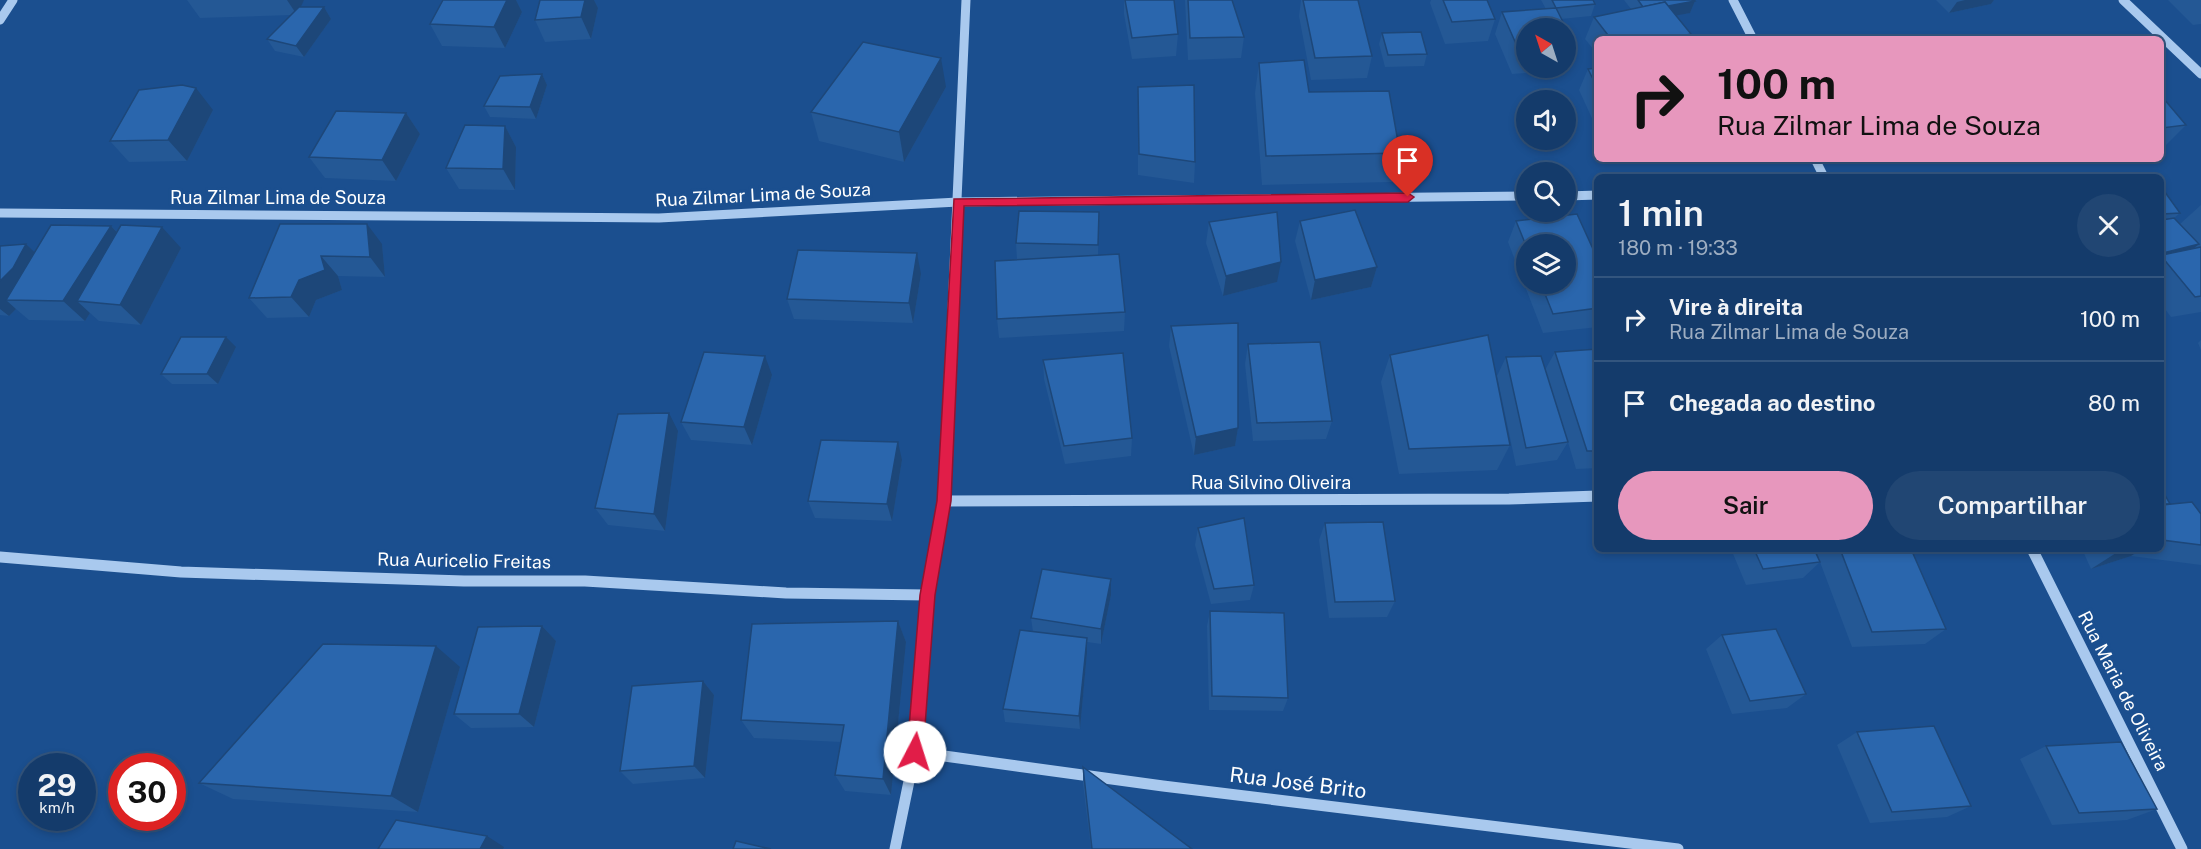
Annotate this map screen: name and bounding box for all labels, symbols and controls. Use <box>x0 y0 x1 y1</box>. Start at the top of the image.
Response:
north arrow <box>1516 18 1576 78</box>
map controls <box>1516 18 1576 294</box>
text: 100 m <box>1717 59 1836 108</box>
icon: right <box>1618 60 1696 138</box>
button: sound <box>1516 90 1576 150</box>
text: Rua Zilmar Lima de Souza <box>1717 109 2041 141</box>
pin <box>1382 135 1433 197</box>
icon: arrive <box>1391 144 1424 177</box>
button: search <box>1516 162 1576 222</box>
street label: Rua Zilmar Lima de Souza <box>655 178 871 211</box>
street label: Rua Zilmar Lima de Souza <box>170 187 386 208</box>
text: 1 min <box>1618 192 1704 234</box>
button: close <box>2077 194 2140 257</box>
button: layers <box>1516 234 1576 294</box>
text: 180 m · 19:33 <box>1618 236 1738 260</box>
text: Vire à direita <box>1669 294 1803 320</box>
icon: right <box>1618 303 1651 336</box>
text: 100 m <box>2080 306 2140 332</box>
text: Rua Zilmar Lima de Souza <box>1669 320 1909 344</box>
icon: arrive <box>1618 387 1651 420</box>
text: Chegada ao destino <box>1669 390 1875 416</box>
text: 80 m <box>2088 390 2140 416</box>
button: Sair <box>1618 471 1873 540</box>
button: Compartilhar <box>1885 471 2140 540</box>
street label: Rua Silvino Oliveira <box>1191 472 1351 493</box>
street label: Rua Auricelio Freitas <box>377 548 551 573</box>
street label: Rua Maria de Oliveira <box>2074 607 2173 774</box>
position arrow <box>883 720 947 784</box>
speed limit sign: 30 <box>108 753 186 831</box>
street label: Rua José Brito <box>1228 762 1368 803</box>
text: 29 <box>38 767 76 803</box>
text: km/h <box>39 799 75 816</box>

